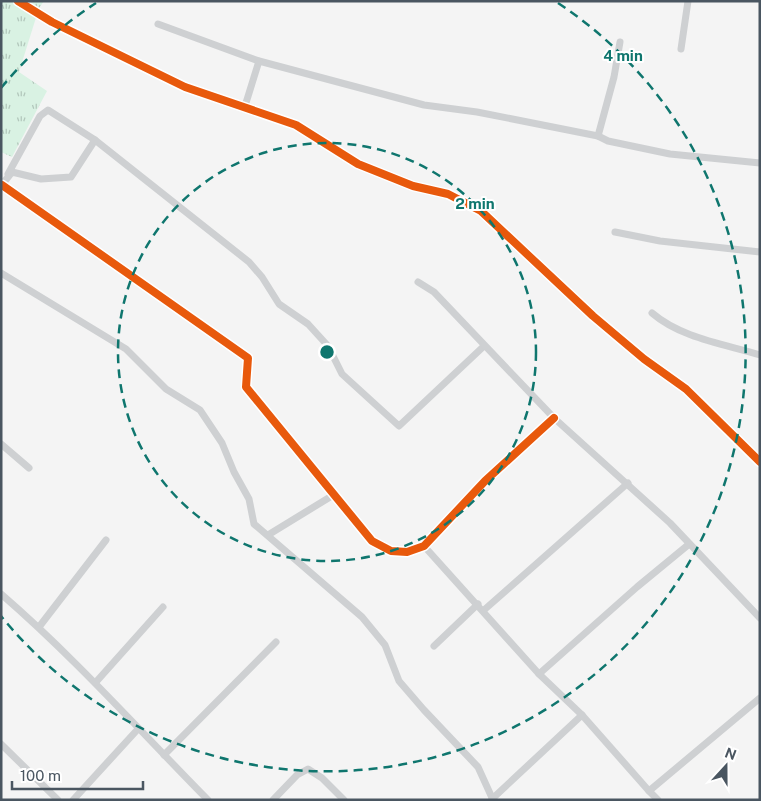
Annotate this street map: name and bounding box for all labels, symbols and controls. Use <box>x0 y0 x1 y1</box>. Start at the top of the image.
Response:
text: 4 min <box>603 47 643 64</box>
text: 2 min <box>455 195 495 212</box>
centre of rings <box>318 343 336 361</box>
north arrow <box>701 741 751 791</box>
text: N <box>723 744 739 763</box>
scale bar <box>12 758 144 790</box>
text: 100 m <box>20 767 61 784</box>

